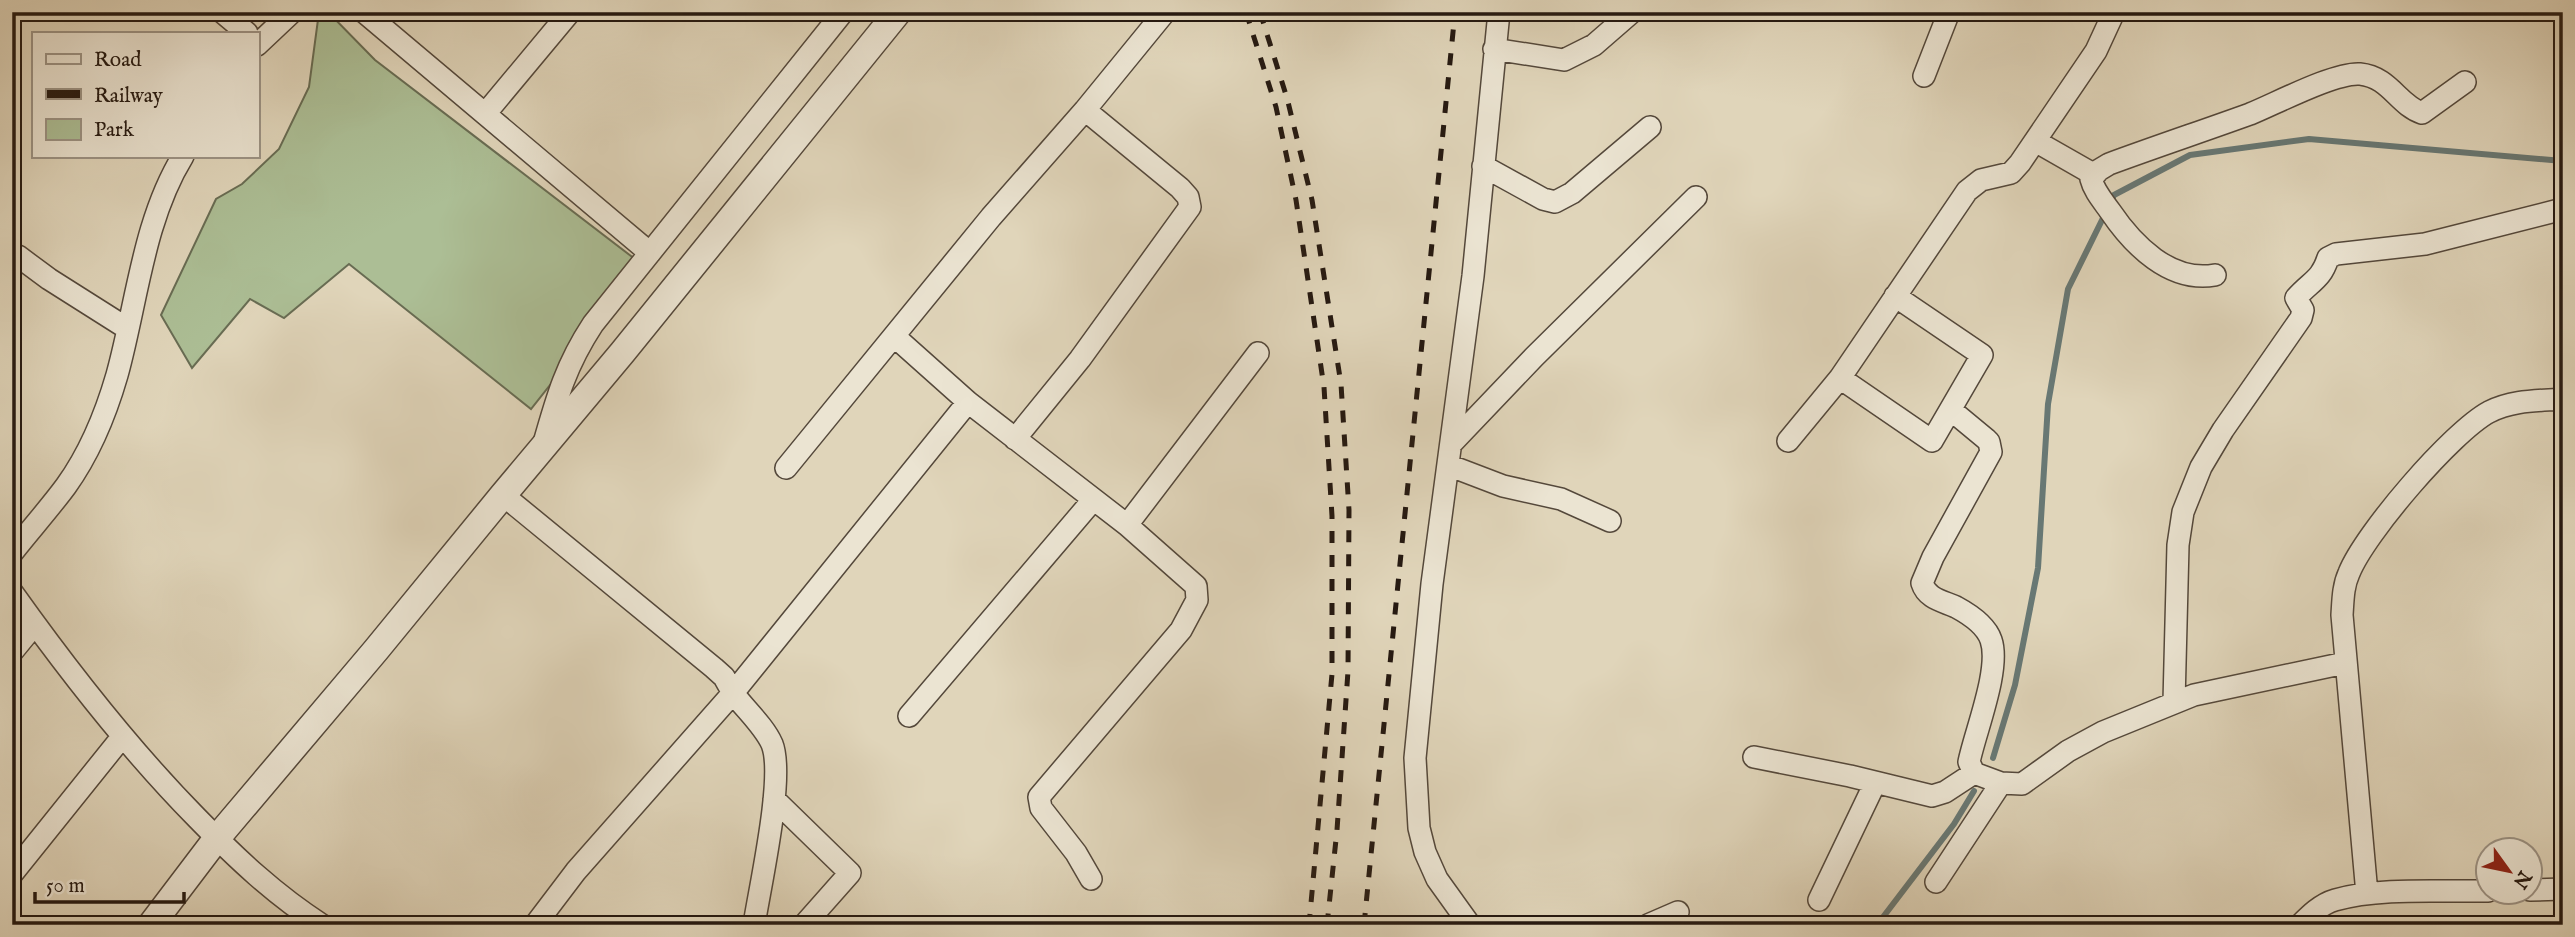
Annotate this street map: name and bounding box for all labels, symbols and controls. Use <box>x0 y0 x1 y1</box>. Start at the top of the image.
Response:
legend <box>32 32 259 158</box>
text: Road <box>94 47 142 74</box>
text: Railway <box>94 83 164 110</box>
text: Park <box>94 117 135 144</box>
north arrow <box>2474 836 2544 906</box>
scale bar <box>35 860 184 904</box>
text: N <box>2507 865 2537 893</box>
text: 50 m <box>46 873 85 900</box>

